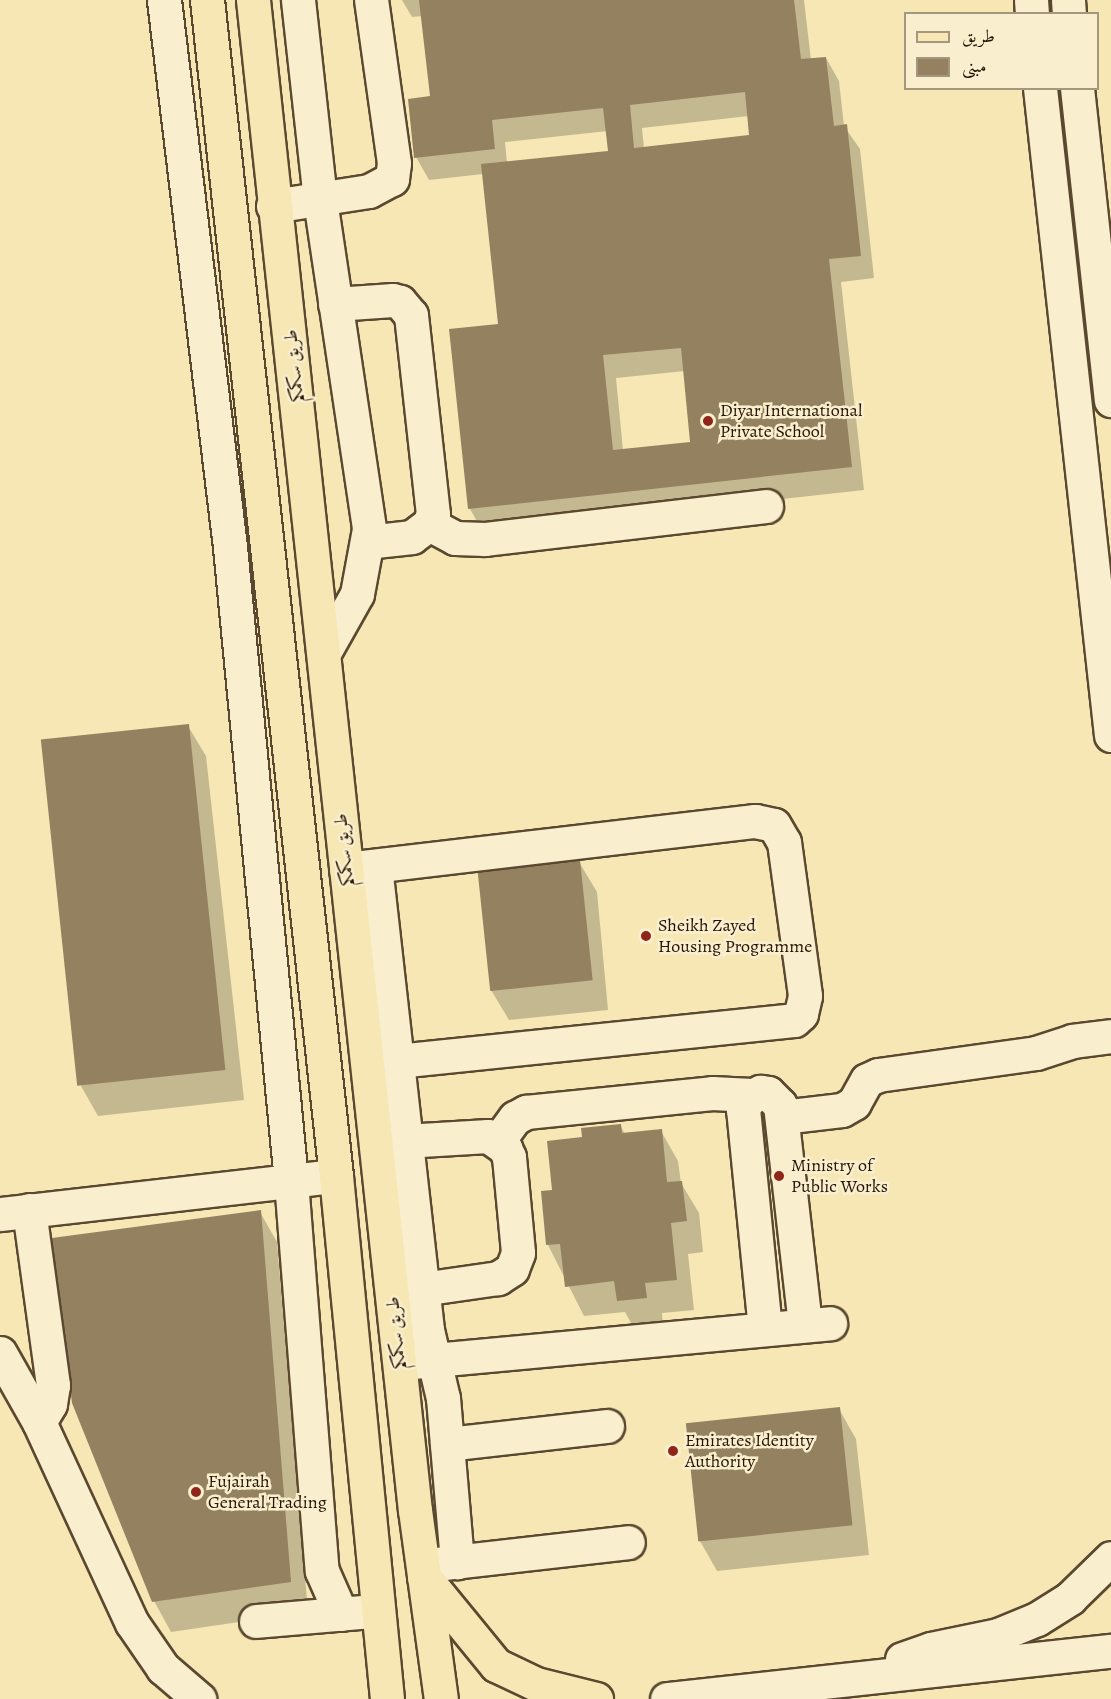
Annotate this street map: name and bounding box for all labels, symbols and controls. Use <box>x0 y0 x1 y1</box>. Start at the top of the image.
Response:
legend <box>904 12 1099 90</box>
text: طريق <box>962 24 995 48</box>
text: مبنى <box>962 54 987 78</box>
street label: طريق سكمكم <box>279 328 309 404</box>
place label: Diyar International Private School <box>720 400 862 442</box>
marker: Diyar International Private School <box>701 414 715 428</box>
street label: طريق سكمكم <box>329 812 359 888</box>
place label: Sheikh Zayed Housing Programme <box>658 915 812 958</box>
marker: Sheikh Zayed Housing Programme <box>639 929 653 943</box>
place label: Ministry of Public Works <box>791 1155 888 1198</box>
marker: Ministry of Public Works <box>772 1169 786 1183</box>
street label: طريق سكمكم <box>381 1295 411 1371</box>
place label: Emirates Identity Authority <box>685 1430 814 1472</box>
marker: Emirates Identity Authority <box>666 1444 680 1458</box>
place label: Fujairah General Trading <box>208 1471 327 1514</box>
marker: Fujairah General Trading <box>189 1485 203 1499</box>

